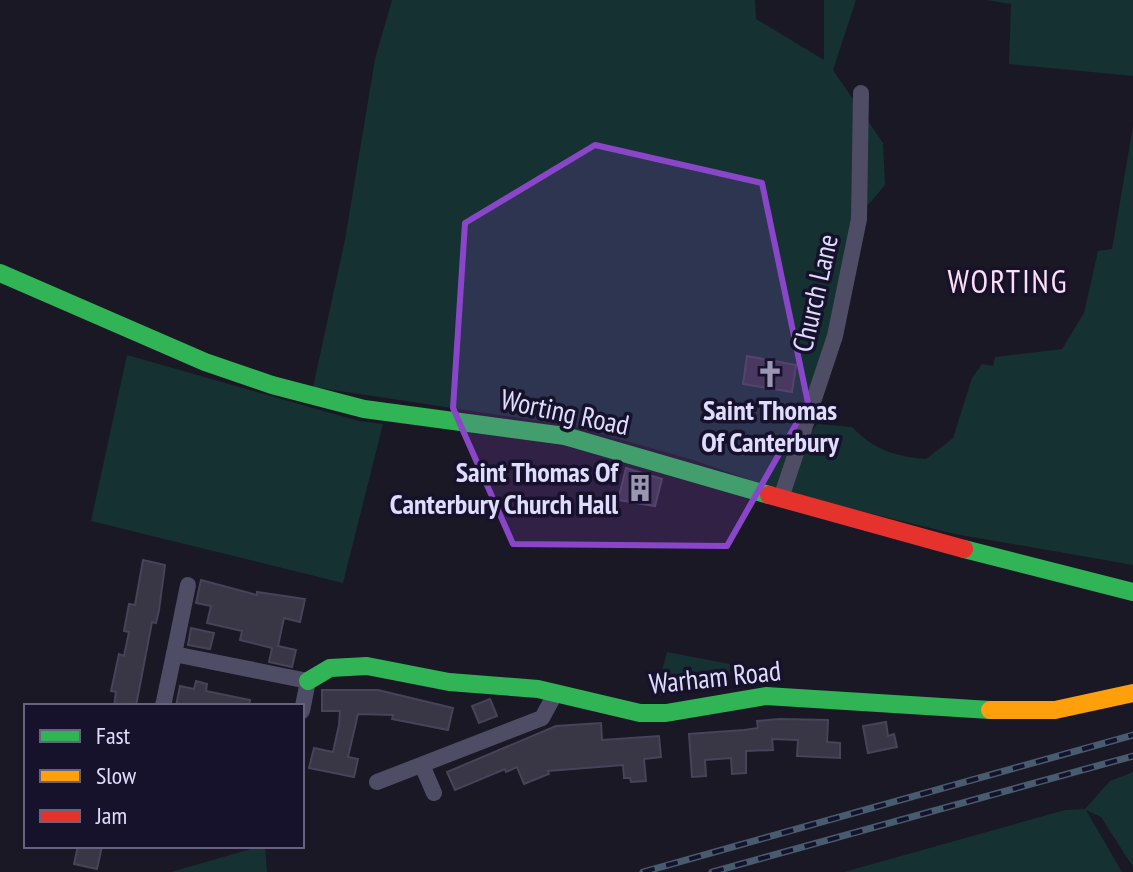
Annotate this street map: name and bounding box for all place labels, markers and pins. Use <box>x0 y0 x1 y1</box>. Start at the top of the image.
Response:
church icon: Saint Thomas Of Canterbury <box>755 359 785 389</box>
place label: Saint Thomas Of Canterbury <box>701 391 840 460</box>
place label: Saint Thomas Of Canterbury Church Hall <box>390 453 620 522</box>
building icon: Saint Thomas Of Canterbury Church Hall <box>625 473 655 503</box>

